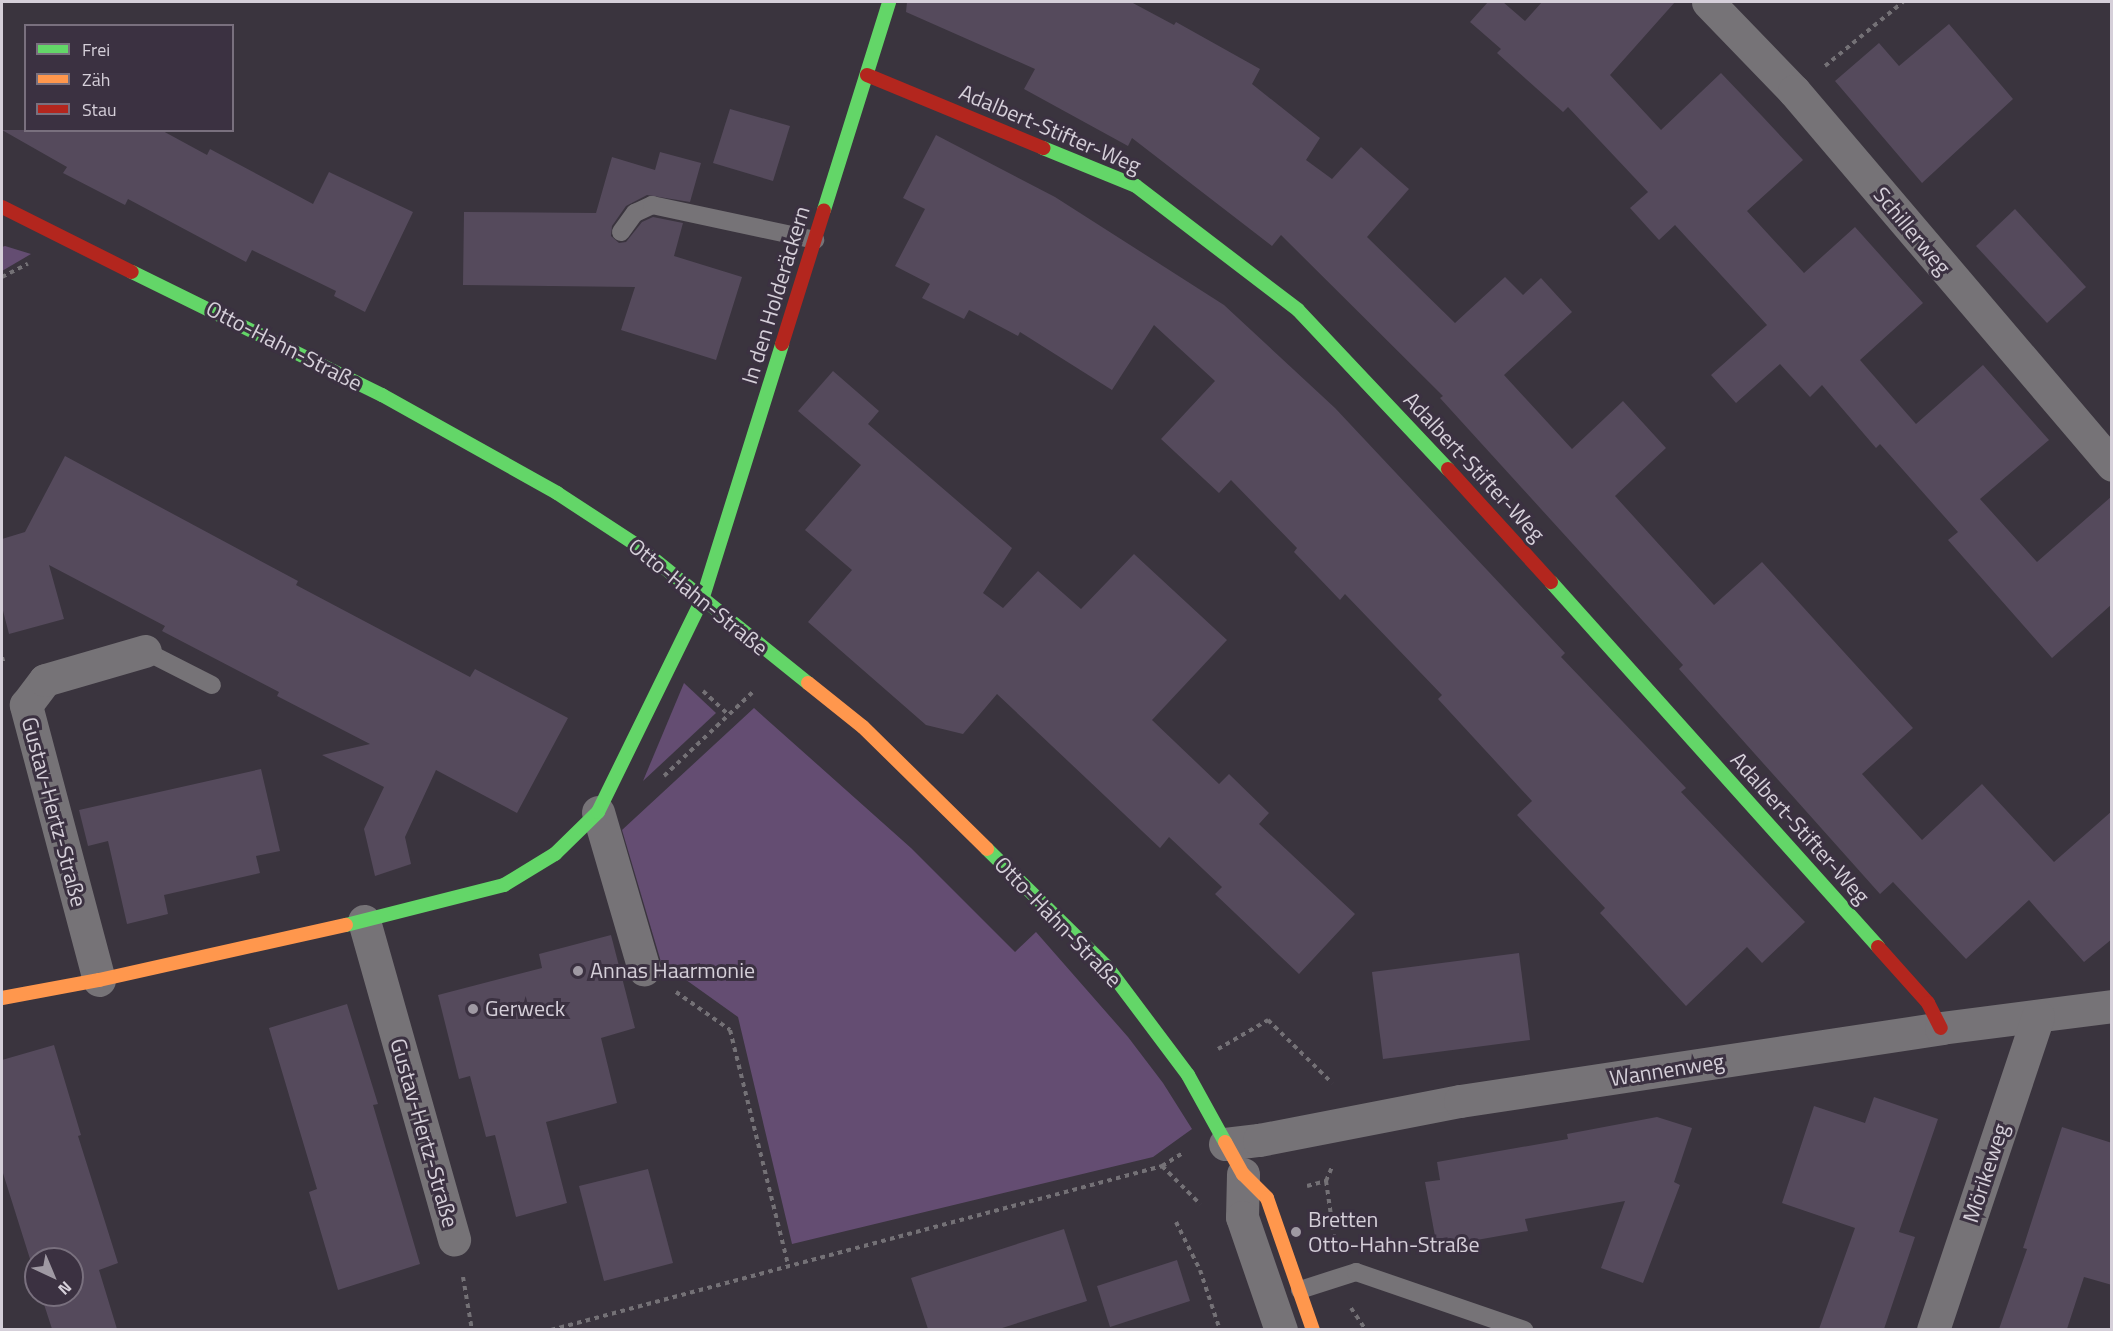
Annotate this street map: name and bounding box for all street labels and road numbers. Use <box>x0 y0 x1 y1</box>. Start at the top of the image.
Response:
street label: Adalbert-Stifter-Weg <box>955 79 1145 179</box>
street label: Schillerweg <box>1868 182 1956 280</box>
street label: In den Holderäckern <box>736 203 816 387</box>
street label: Otto-Hahn-Straße <box>202 295 366 397</box>
street label: Adalbert-Stifter-Weg <box>1398 387 1550 547</box>
street label: Otto-Hahn-Straße <box>623 533 773 661</box>
street label: Gustav-Hertz-Straße <box>16 714 92 910</box>
street label: Adalbert-Stifter-Weg <box>1725 747 1875 909</box>
street label: Otto-Hahn-Straße <box>989 851 1127 993</box>
street label: Gustav-Hertz-Straße <box>384 1035 464 1231</box>
street label: Wannenweg <box>1608 1048 1726 1092</box>
street label: Mörikeweg <box>1958 1120 2014 1226</box>

